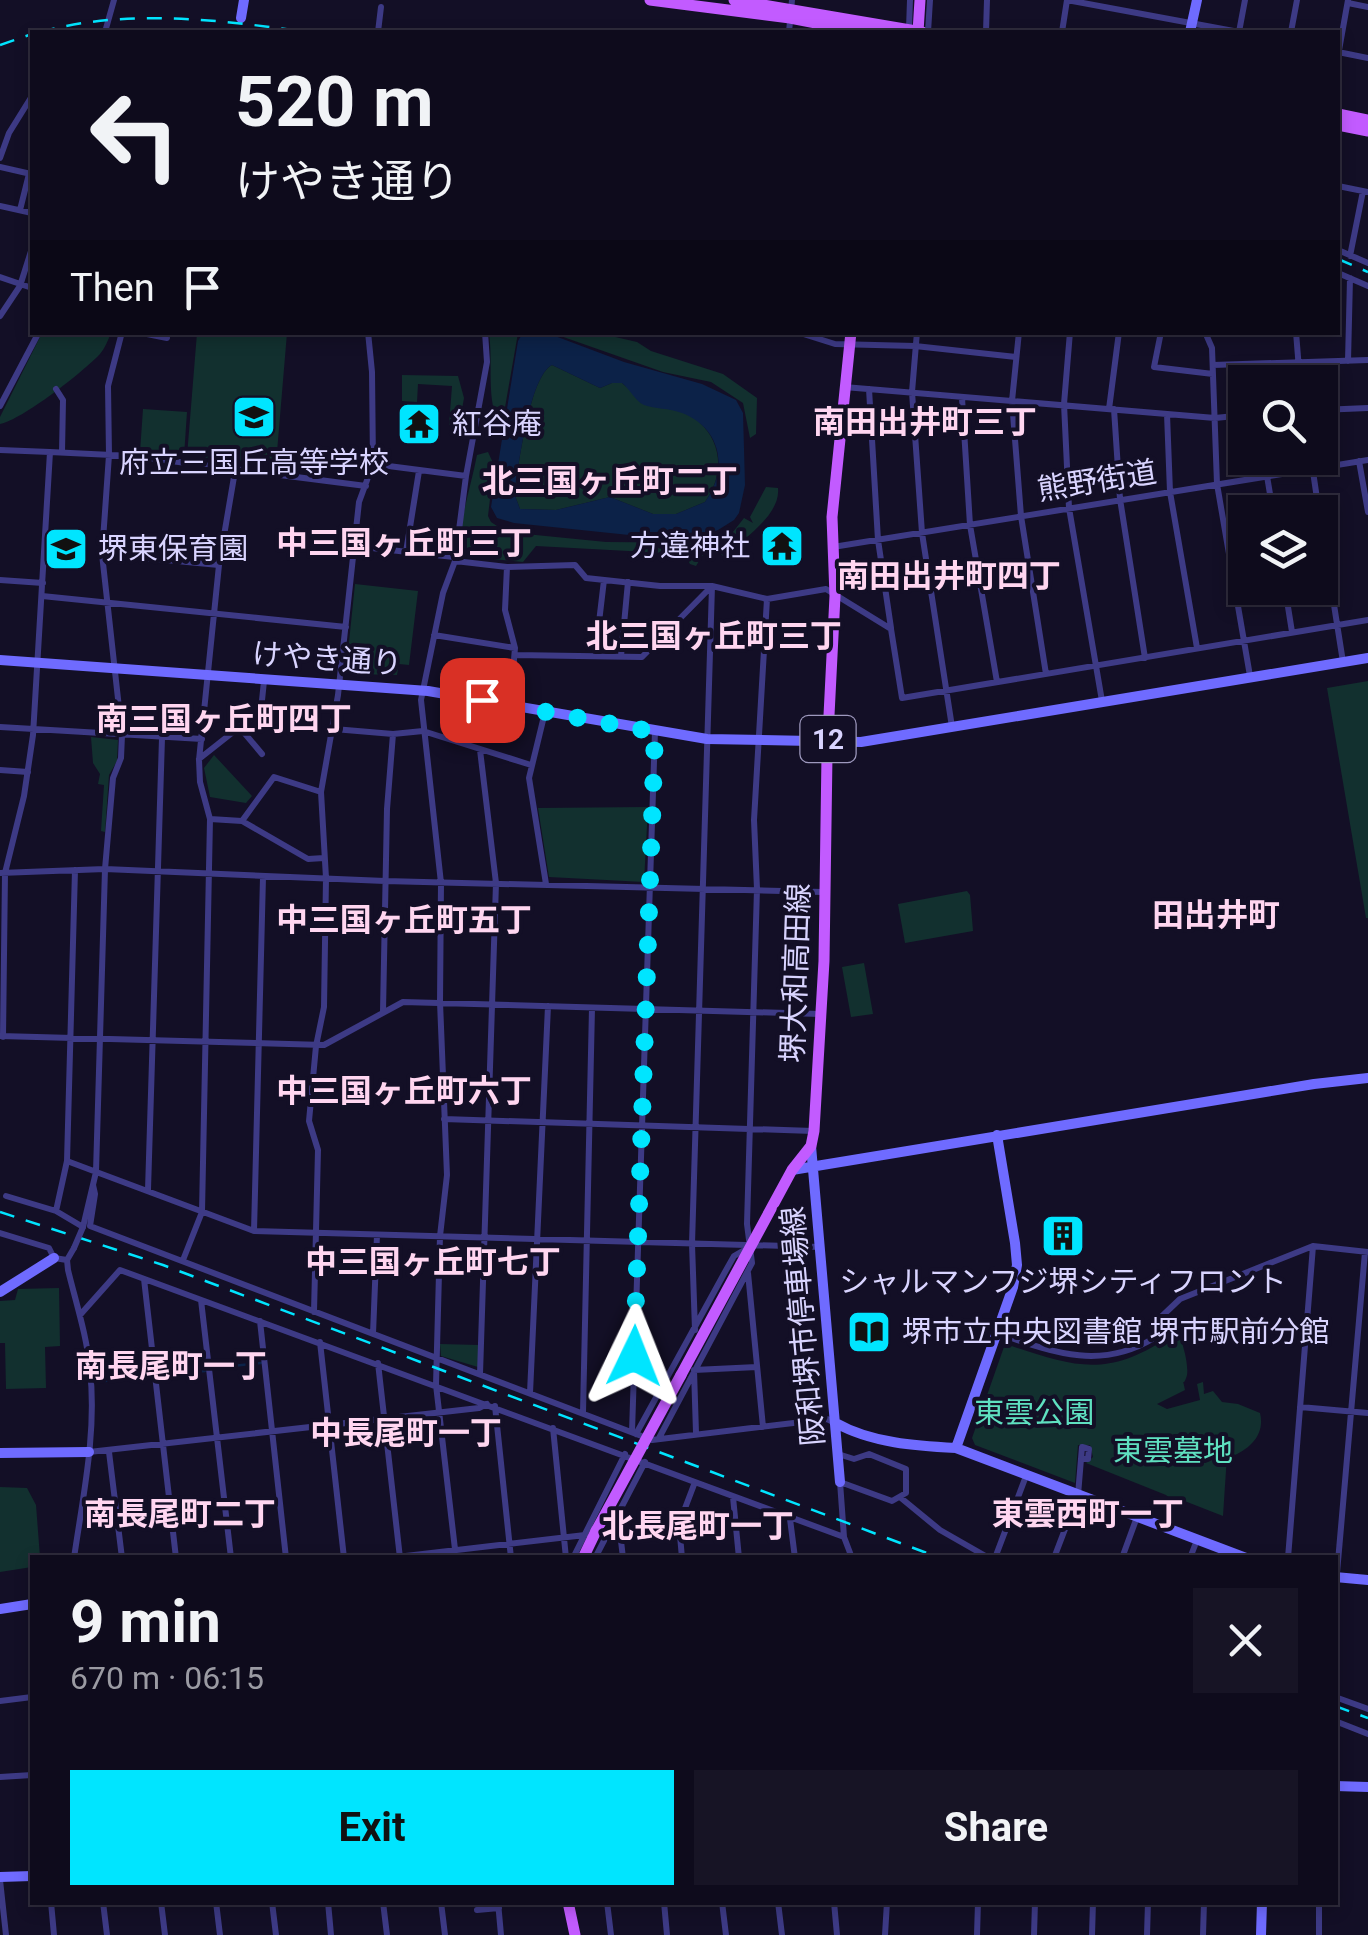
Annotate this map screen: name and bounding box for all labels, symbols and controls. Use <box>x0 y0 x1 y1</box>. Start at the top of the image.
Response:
text: 520 m <box>235 61 434 143</box>
icon: left <box>70 70 200 200</box>
text: けやき通り <box>235 155 460 208</box>
icon: arrive <box>175 260 230 315</box>
text: Then <box>70 266 155 310</box>
map controls <box>1228 365 1338 605</box>
button: search <box>1228 365 1338 475</box>
school or university icon: 府立三国丘高等学校 <box>231 394 277 440</box>
temple icon: 紅谷庵 <box>396 401 442 447</box>
district label: 南田出井町三丁 <box>813 403 1037 441</box>
place label: 紅谷庵 <box>452 406 542 441</box>
place label: 府立三国丘高等学校 <box>119 445 389 480</box>
street label: 熊野街道 <box>1035 454 1159 507</box>
district label: 北三国ヶ丘町二丁 <box>482 462 738 500</box>
button: layers <box>1228 495 1338 605</box>
temple icon: 方違神社 <box>759 523 805 569</box>
district label: 中三国ヶ丘町三丁 <box>276 524 532 562</box>
school or university icon: 堺東保育園 <box>43 526 89 572</box>
place label: 方違神社 <box>630 528 750 563</box>
place label: 堺東保育園 <box>98 531 248 566</box>
district label: 南田出井町四丁 <box>837 557 1061 595</box>
district label: 北三国ヶ丘町三丁 <box>586 617 842 655</box>
street label: けやき通り <box>251 636 403 681</box>
pin <box>440 658 525 743</box>
icon: arrive <box>455 673 510 728</box>
district label: 南三国ヶ丘町四丁 <box>96 700 352 738</box>
road number: 12 <box>800 716 856 762</box>
street label: 堺大和高田線 <box>775 882 816 1064</box>
district label: 田出井町 <box>1152 896 1280 934</box>
district label: 中三国ヶ丘町五丁 <box>276 901 532 939</box>
district label: 中三国ヶ丘町六丁 <box>276 1072 532 1110</box>
street label: 阪和堺市停車場線 <box>775 1205 830 1447</box>
building icon: シャルマンフジ堺シティフロント <box>1040 1213 1086 1259</box>
district label: 中三国ヶ丘町七丁 <box>305 1243 561 1281</box>
place label: シャルマンフジ堺シティフロント <box>839 1264 1287 1299</box>
position arrow <box>582 1304 686 1408</box>
library icon: 堺市立中央図書館 堺市駅前分館 <box>846 1309 892 1355</box>
place label: 堺市立中央図書館 堺市駅前分館 <box>902 1314 1329 1349</box>
district label: 南長尾町一丁 <box>75 1347 267 1385</box>
park label: 東雲公園 <box>974 1395 1094 1430</box>
district label: 中長尾町一丁 <box>310 1414 502 1452</box>
park label: 東雲墓地 <box>1113 1433 1233 1468</box>
district label: 南長尾町二丁 <box>84 1495 276 1533</box>
district label: 東雲西町一丁 <box>992 1495 1184 1533</box>
district label: 北長尾町一丁 <box>602 1507 794 1545</box>
text: 9 min <box>70 1586 221 1657</box>
button: close <box>1193 1588 1298 1693</box>
text: 670 m · 06:15 <box>70 1659 264 1697</box>
button: Exit <box>70 1770 674 1885</box>
button: Share <box>694 1770 1298 1885</box>

